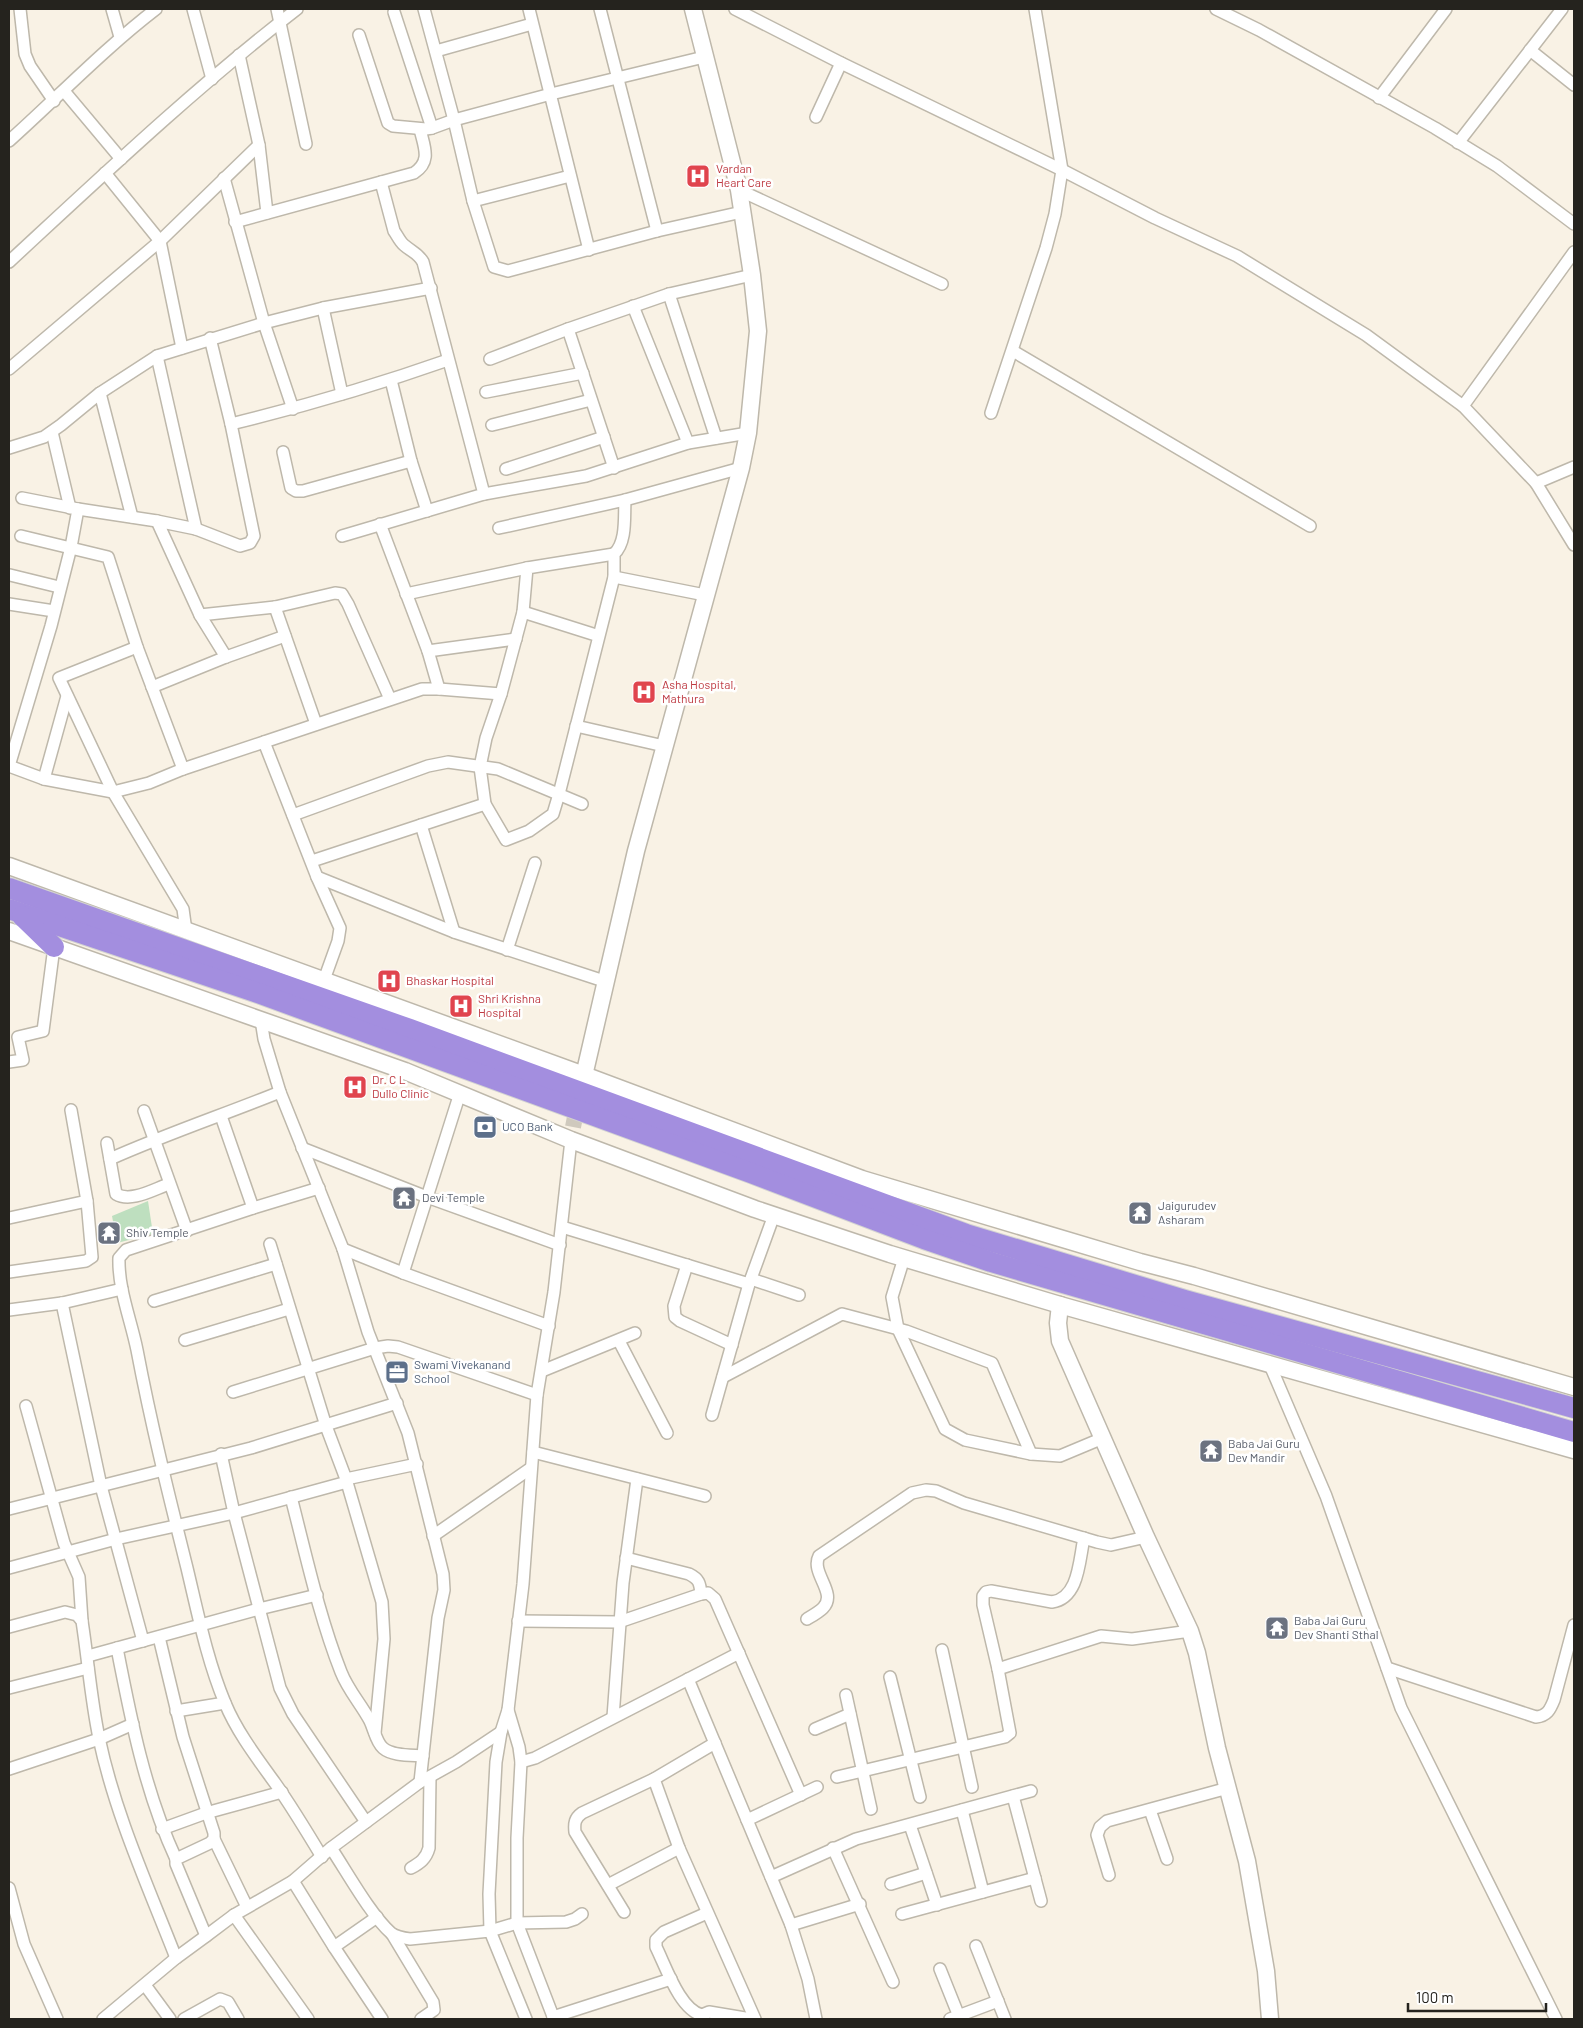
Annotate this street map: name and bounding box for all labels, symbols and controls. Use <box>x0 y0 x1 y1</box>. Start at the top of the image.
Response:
place label: Vardan Heart Care <box>716 161 772 189</box>
hospital icon: Vardan Heart Care <box>685 163 711 189</box>
place label: Asha Hospital, Mathura <box>662 677 736 705</box>
hospital icon: Asha Hospital, Mathura <box>631 679 657 705</box>
hospital icon: Bhaskar Hospital <box>376 968 402 994</box>
place label: Bhaskar Hospital <box>406 973 494 987</box>
place label: Shri Krishna Hospital <box>478 991 541 1019</box>
hospital icon: Shri Krishna Hospital <box>448 993 474 1019</box>
place label: Dr. C L Dullo Clinic <box>372 1072 429 1100</box>
hospital icon: Dr. C L Dullo Clinic <box>342 1074 368 1100</box>
bank icon: UCO Bank <box>472 1114 498 1140</box>
place label: UCO Bank <box>502 1119 553 1133</box>
temple icon: Devi Temple <box>391 1185 417 1211</box>
place label: Devi Temple <box>422 1190 485 1204</box>
place label: Jaigurudev Asharam <box>1158 1198 1217 1226</box>
temple icon: Jaigurudev Asharam <box>1127 1200 1153 1226</box>
temple icon: Shiv Temple <box>96 1220 122 1246</box>
place label: Shiv Temple <box>126 1225 189 1239</box>
place label: Swami Vivekanand School <box>414 1357 511 1385</box>
office icon: Swami Vivekanand School <box>384 1359 410 1385</box>
place label: Baba Jai Guru Dev Mandir <box>1228 1436 1300 1464</box>
temple icon: Baba Jai Guru Dev Mandir <box>1198 1438 1224 1464</box>
place label: Baba Jai Guru Dev Shanti Sthal <box>1294 1613 1378 1641</box>
temple icon: Baba Jai Guru Dev Shanti Sthal <box>1264 1615 1290 1641</box>
scale bar <box>1408 1980 1546 2012</box>
text: 100 m <box>1416 1988 1454 2006</box>

